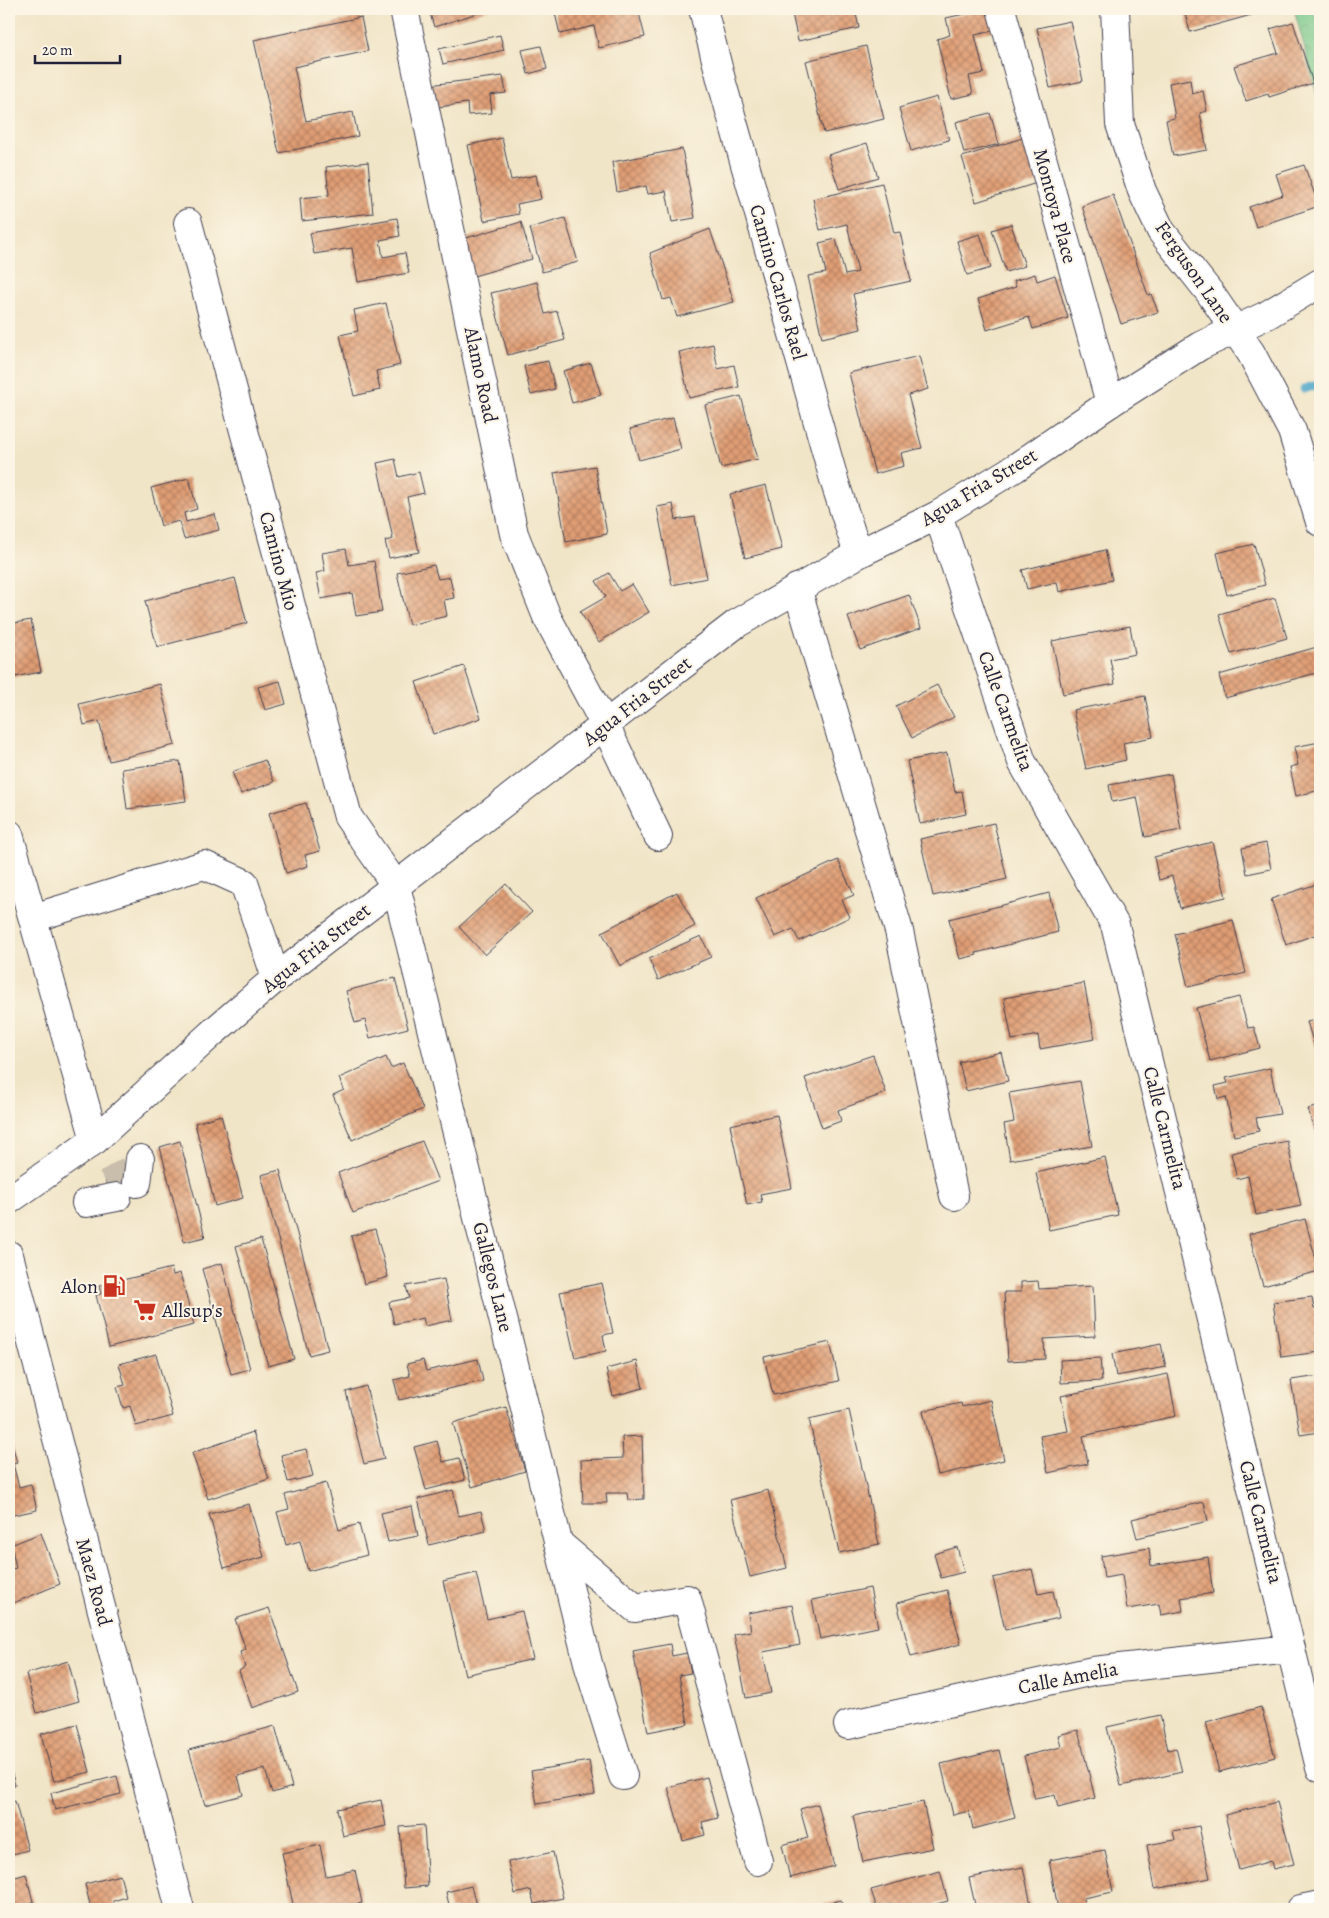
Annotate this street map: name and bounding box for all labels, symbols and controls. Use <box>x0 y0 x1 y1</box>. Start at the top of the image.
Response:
scale bar <box>35 32 120 64</box>
text: 20 m <box>42 40 73 60</box>
street label: Montoya Place <box>1027 146 1083 266</box>
street label: Camino Carlos Rael <box>743 201 813 363</box>
street label: Ferguson Lane <box>1149 215 1239 329</box>
street label: Alamo Road <box>457 323 504 426</box>
street label: Agua Fria Street <box>915 441 1043 533</box>
street label: Camino Mio <box>253 509 305 613</box>
street label: Calle Carmelita <box>972 647 1040 775</box>
street label: Agua Fria Street <box>576 650 697 753</box>
street label: Agua Fria Street <box>255 897 376 1000</box>
street label: Calle Carmelita <box>1137 1064 1194 1193</box>
street label: Gallegos Lane <box>466 1219 520 1335</box>
place label: Alon <box>60 1273 98 1300</box>
fuel station icon: Alon <box>101 1273 127 1299</box>
supermarket icon: Allsup's <box>132 1297 158 1323</box>
place label: Allsup's <box>161 1297 223 1324</box>
street label: Calle Carmelita <box>1233 1458 1290 1587</box>
street label: Maez Road <box>69 1535 119 1629</box>
street label: Calle Amelia <box>1016 1655 1121 1701</box>

